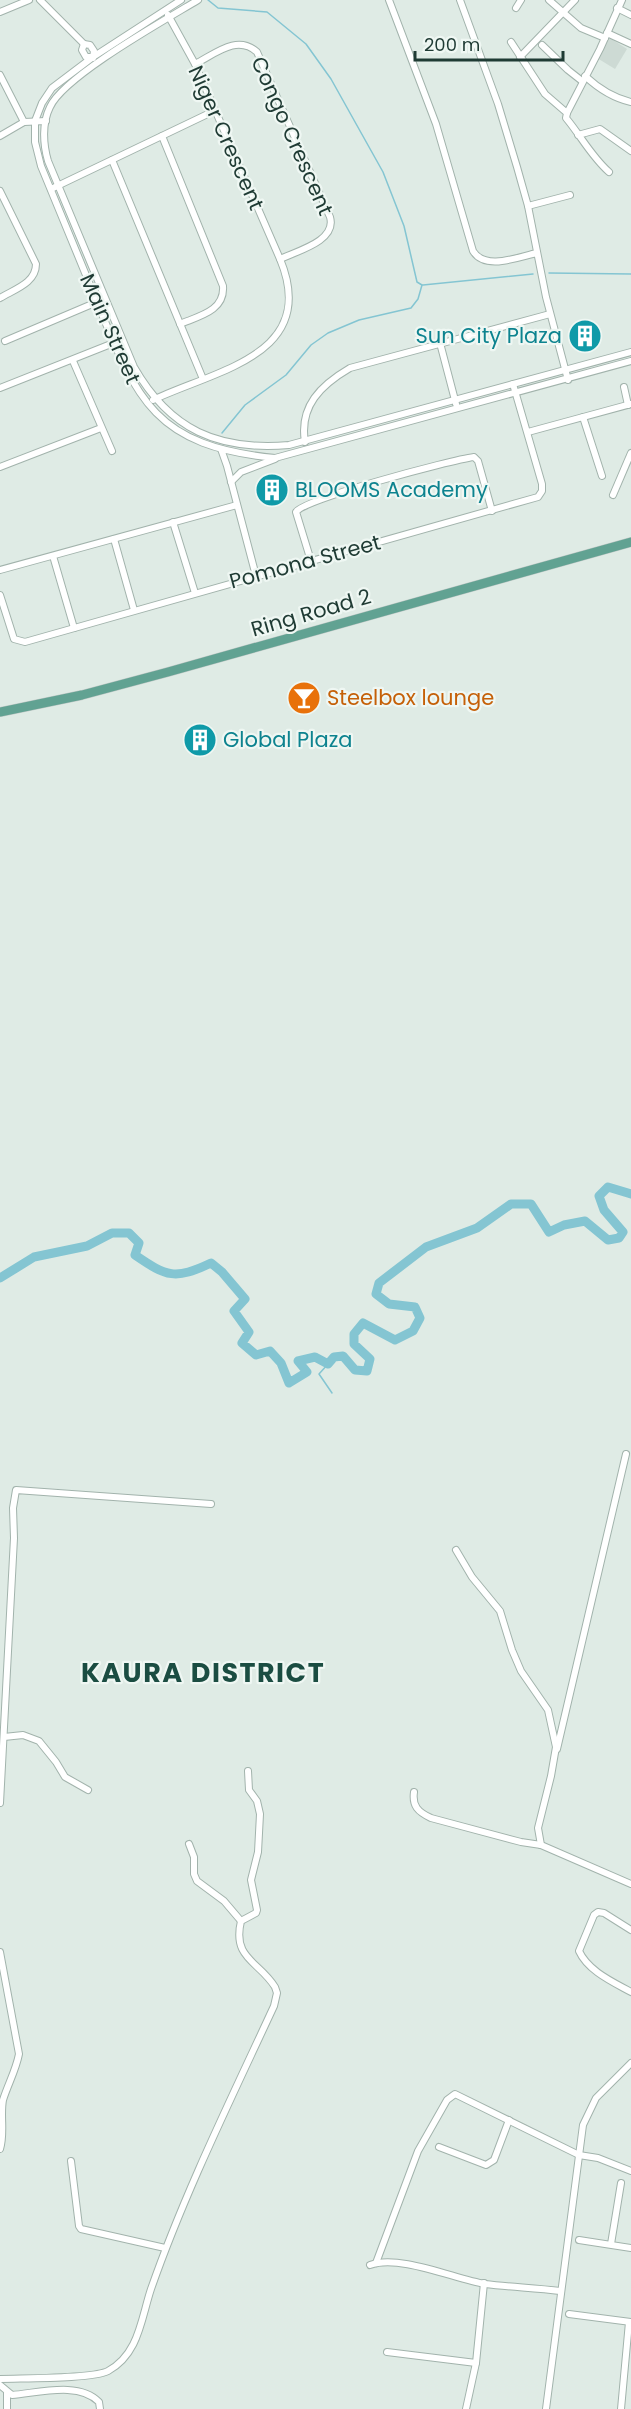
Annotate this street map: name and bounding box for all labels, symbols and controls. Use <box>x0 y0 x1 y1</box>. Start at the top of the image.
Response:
scale bar <box>415 24 564 62</box>
text: 200 m <box>424 32 480 57</box>
street label: Congo Crescent <box>244 52 341 220</box>
street label: Niger Crescent <box>182 61 271 215</box>
street label: Main Street <box>73 269 148 389</box>
building icon: Sun City Plaza <box>567 318 603 354</box>
place label: Sun City Plaza <box>415 321 562 350</box>
building icon: BLOOMS Academy <box>254 472 290 508</box>
place label: BLOOMS Academy <box>295 475 488 504</box>
street label: Pomona Street <box>226 527 384 596</box>
street label: Ring Road 2 <box>248 582 374 643</box>
bar icon: Steelbox lounge <box>286 680 322 716</box>
place label: Steelbox lounge <box>327 683 494 712</box>
building icon: Global Plaza <box>182 722 218 758</box>
place label: Global Plaza <box>223 725 352 754</box>
district label: KAURA DISTRICT <box>81 1654 325 1691</box>

